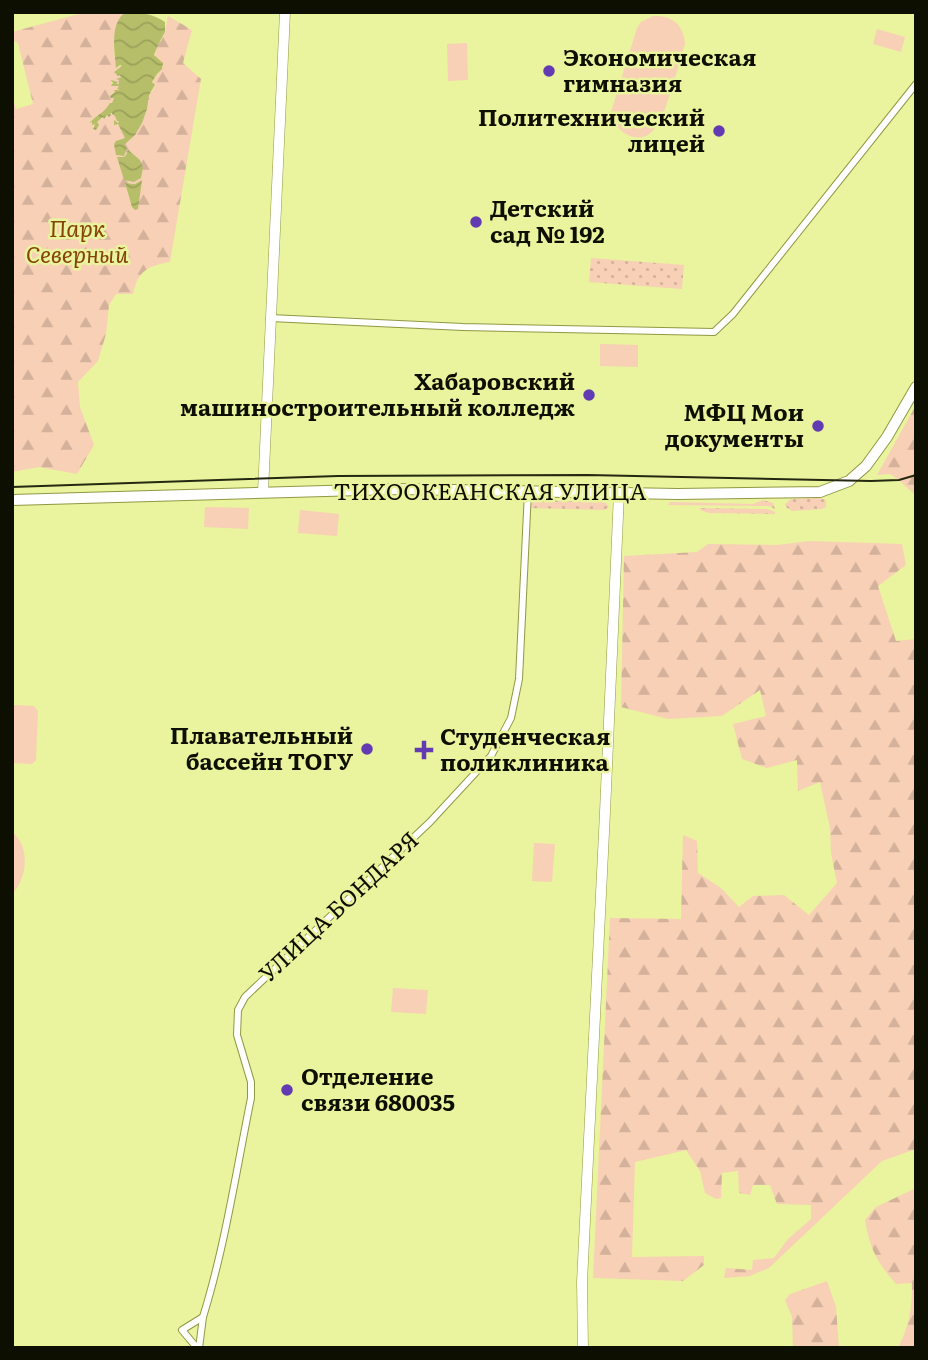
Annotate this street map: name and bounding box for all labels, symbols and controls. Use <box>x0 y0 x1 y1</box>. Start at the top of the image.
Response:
place label: Экономическая гимназия <box>563 39 756 99</box>
marker: Экономическая гимназия <box>541 63 557 79</box>
place label: Политехнический лицей <box>478 99 705 159</box>
marker: Политехнический лицей <box>711 123 727 139</box>
place label: Детский сад № 192 <box>490 190 604 250</box>
park label: Парк Северный <box>26 210 129 270</box>
marker: Детский сад № 192 <box>468 214 484 230</box>
place label: Хабаровский машиностроительный колледж <box>180 363 575 423</box>
marker: Хабаровский машиностроительный колледж <box>581 387 597 403</box>
place label: МФЦ Мои документы <box>665 394 804 454</box>
marker: МФЦ Мои документы <box>810 418 826 434</box>
street label: ТИХООКЕАНСКАЯ УЛИЦА <box>333 473 647 507</box>
place label: Плавательный бассейн ТОГУ <box>170 717 354 777</box>
place label: Студенческая поликлиника <box>440 718 610 778</box>
marker: Студенческая поликлиника <box>414 740 434 760</box>
marker: Плавательный бассейн ТОГУ <box>359 741 375 757</box>
street label: УЛИЦА БОНДАРЯ <box>250 822 425 989</box>
place label: Отделение связи 680035 <box>301 1058 455 1118</box>
marker: Отделение связи 680035 <box>279 1082 295 1098</box>

